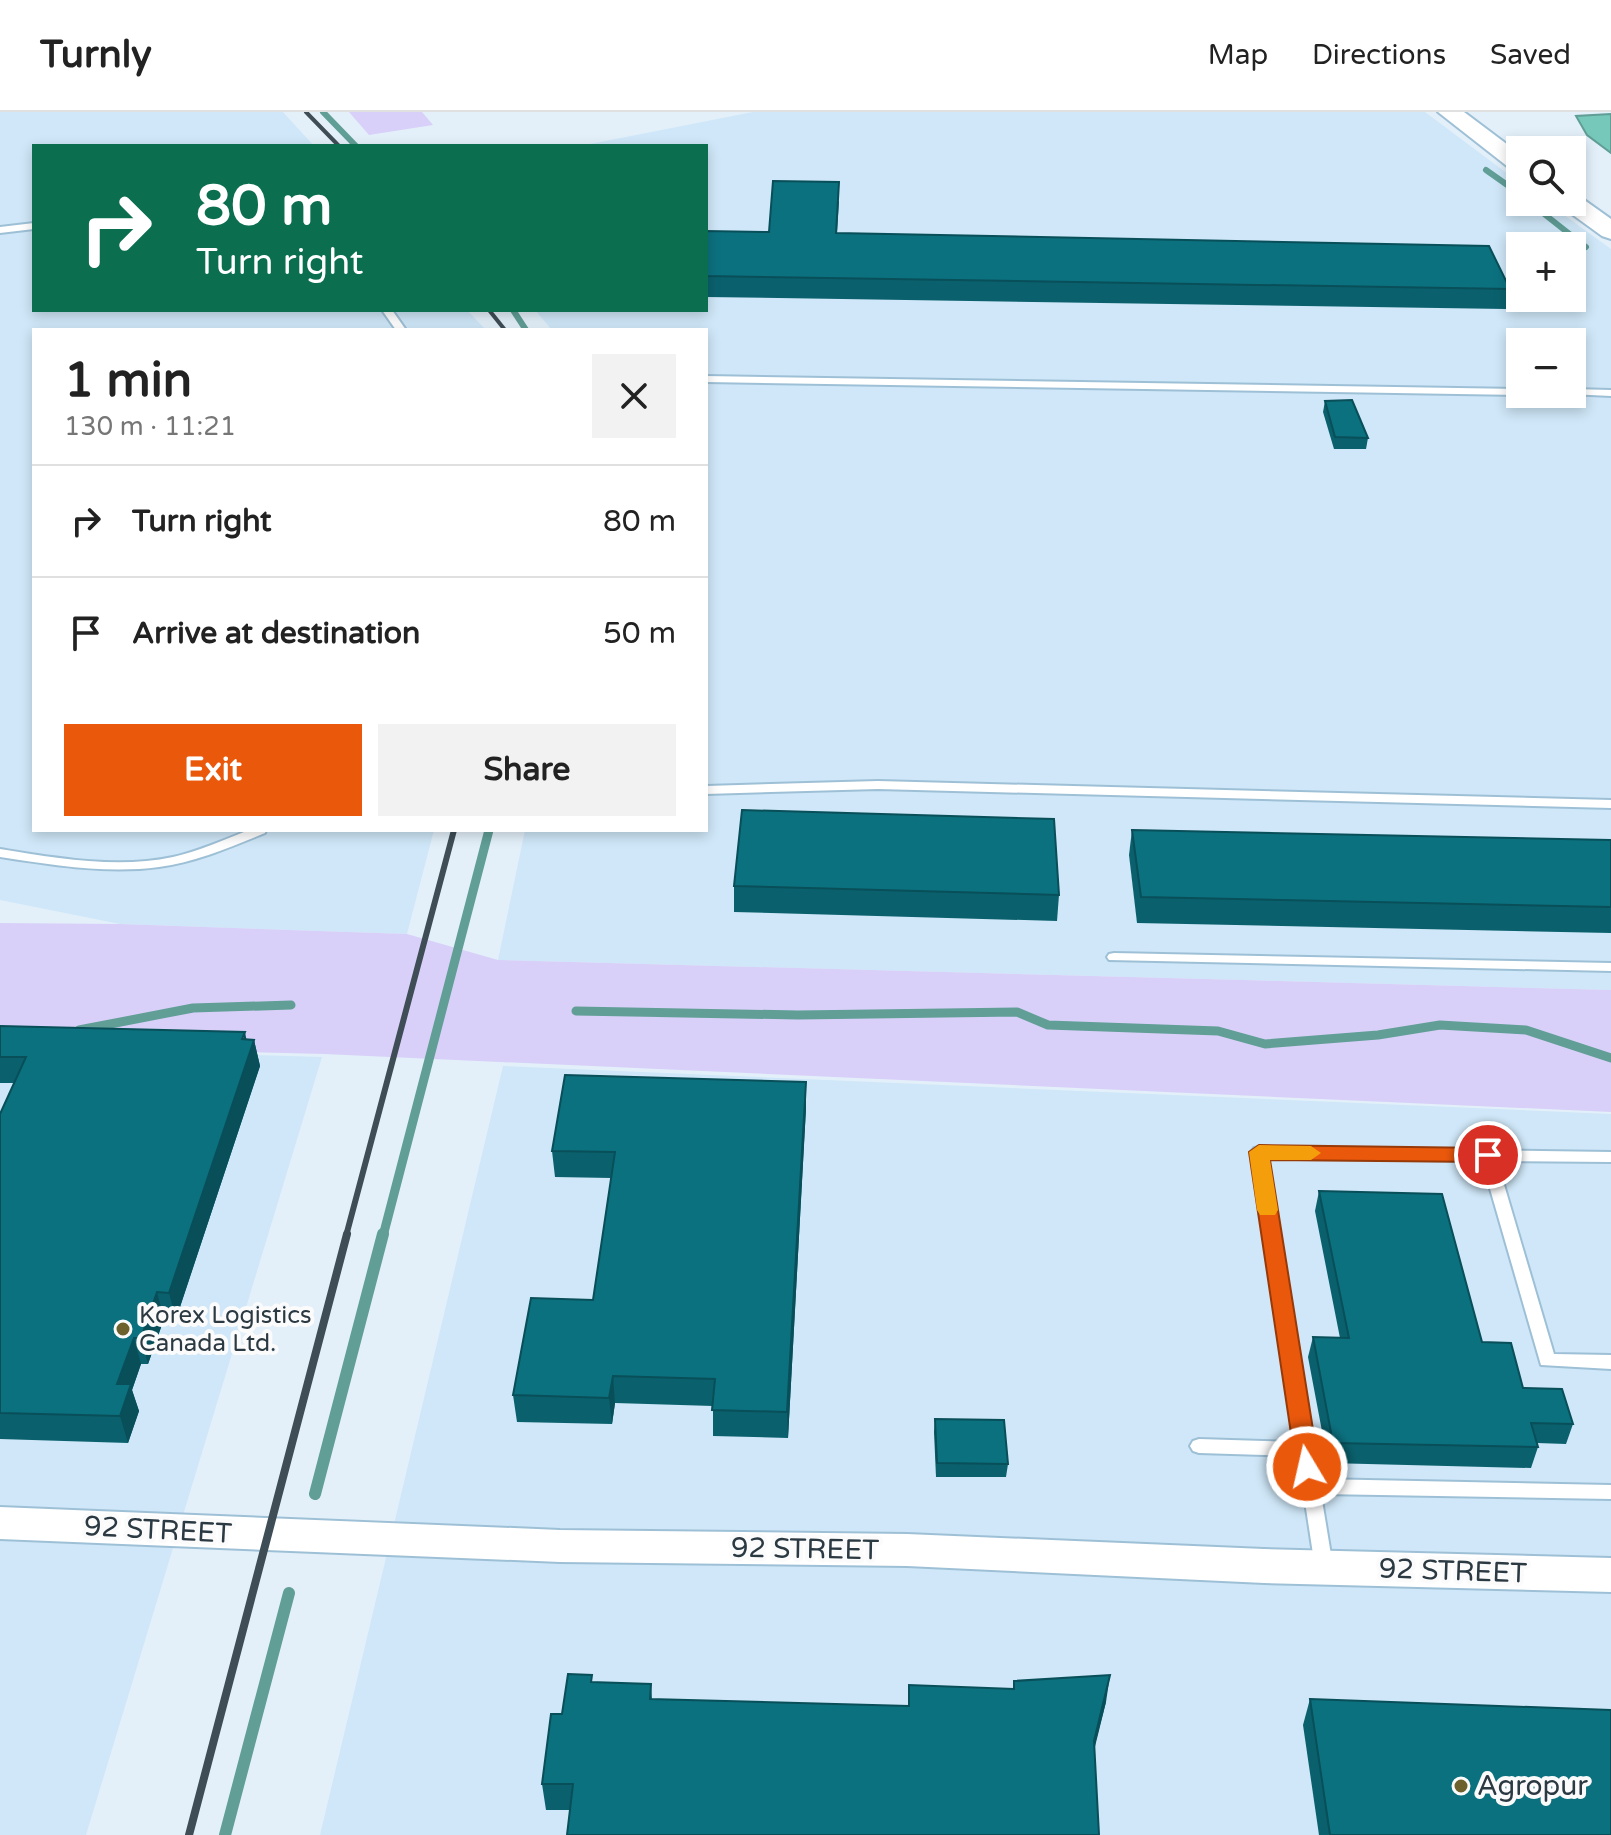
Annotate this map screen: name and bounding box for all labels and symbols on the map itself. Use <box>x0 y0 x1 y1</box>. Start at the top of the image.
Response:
pin <box>1454 1121 1522 1189</box>
place label: Korex Logistics Canada Ltd. <box>139 1301 312 1358</box>
marker: Korex Logistics Canada Ltd. <box>114 1320 132 1338</box>
position arrow <box>1265 1425 1349 1509</box>
street label: 92 STREET <box>83 1509 233 1551</box>
street label: 92 STREET <box>730 1531 880 1567</box>
street label: 92 STREET <box>1378 1551 1528 1591</box>
place label: Agropur <box>1477 1769 1588 1803</box>
marker: Agropur <box>1452 1777 1470 1795</box>

